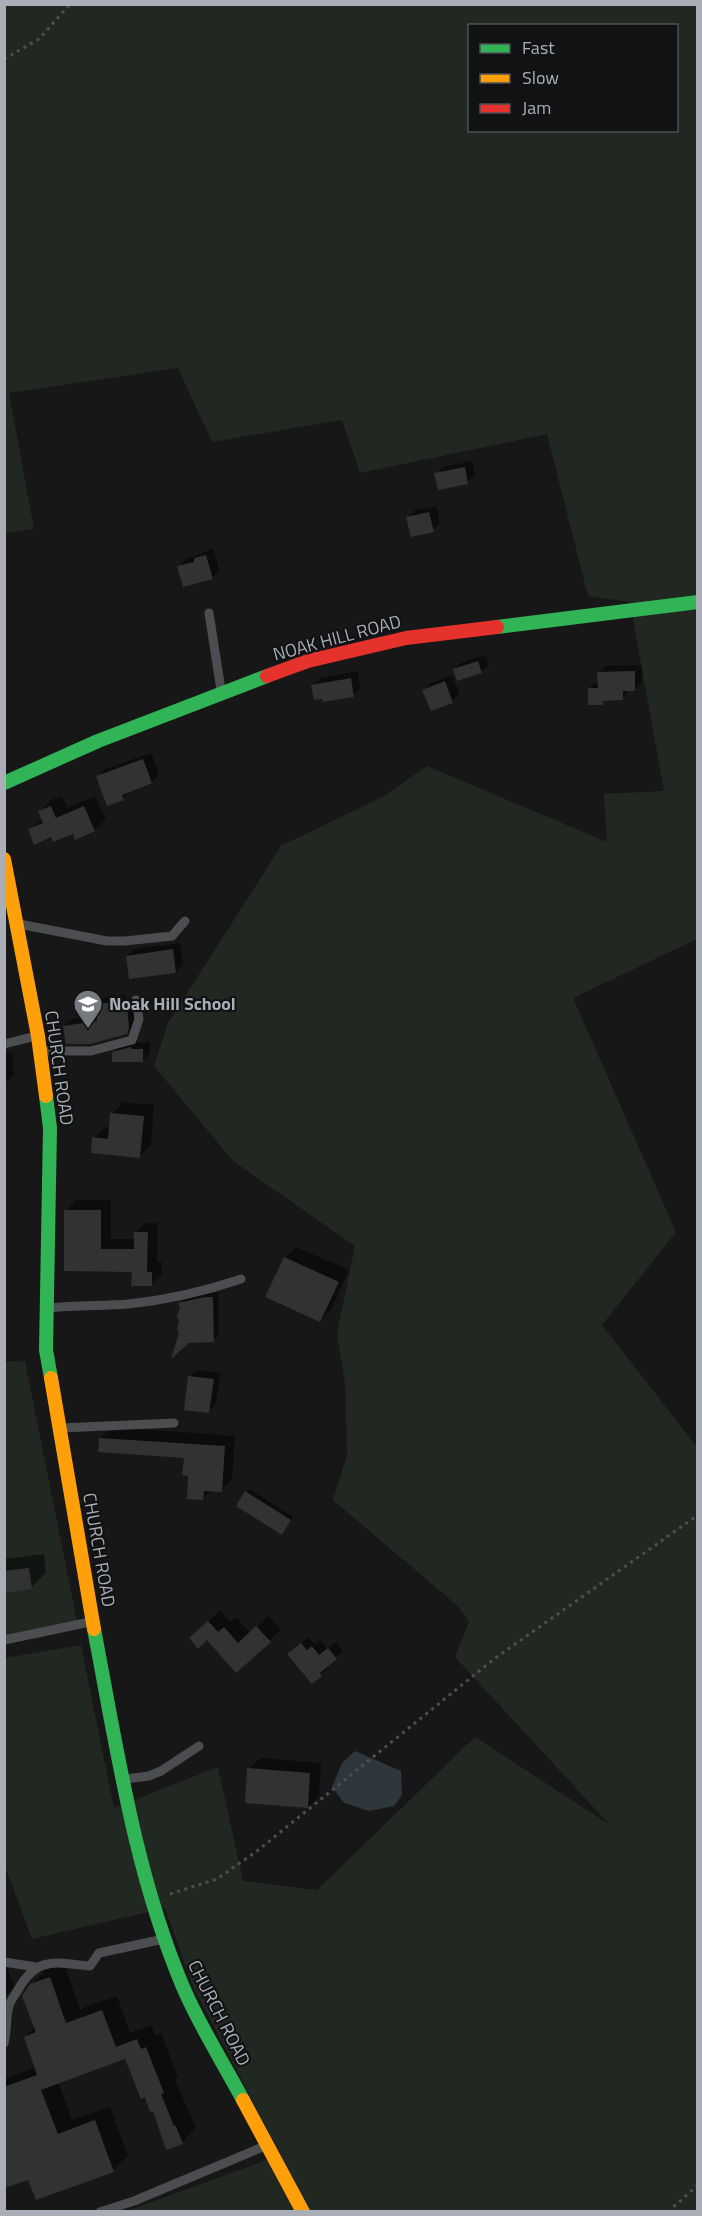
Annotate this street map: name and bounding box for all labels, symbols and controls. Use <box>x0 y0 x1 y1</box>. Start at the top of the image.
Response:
legend <box>468 24 678 132</box>
text: Fast <box>522 34 555 61</box>
text: Slow <box>522 64 559 91</box>
text: Jam <box>522 94 551 121</box>
street label: NOAK HILL ROAD <box>270 607 404 668</box>
school or university icon: Noak Hill School <box>72 988 104 1030</box>
place label: Noak Hill School <box>109 990 236 1017</box>
street label: CHURCH ROAD <box>38 1009 81 1127</box>
street label: CHURCH ROAD <box>76 1491 123 1609</box>
street label: CHURCH ROAD <box>181 1955 258 2070</box>

